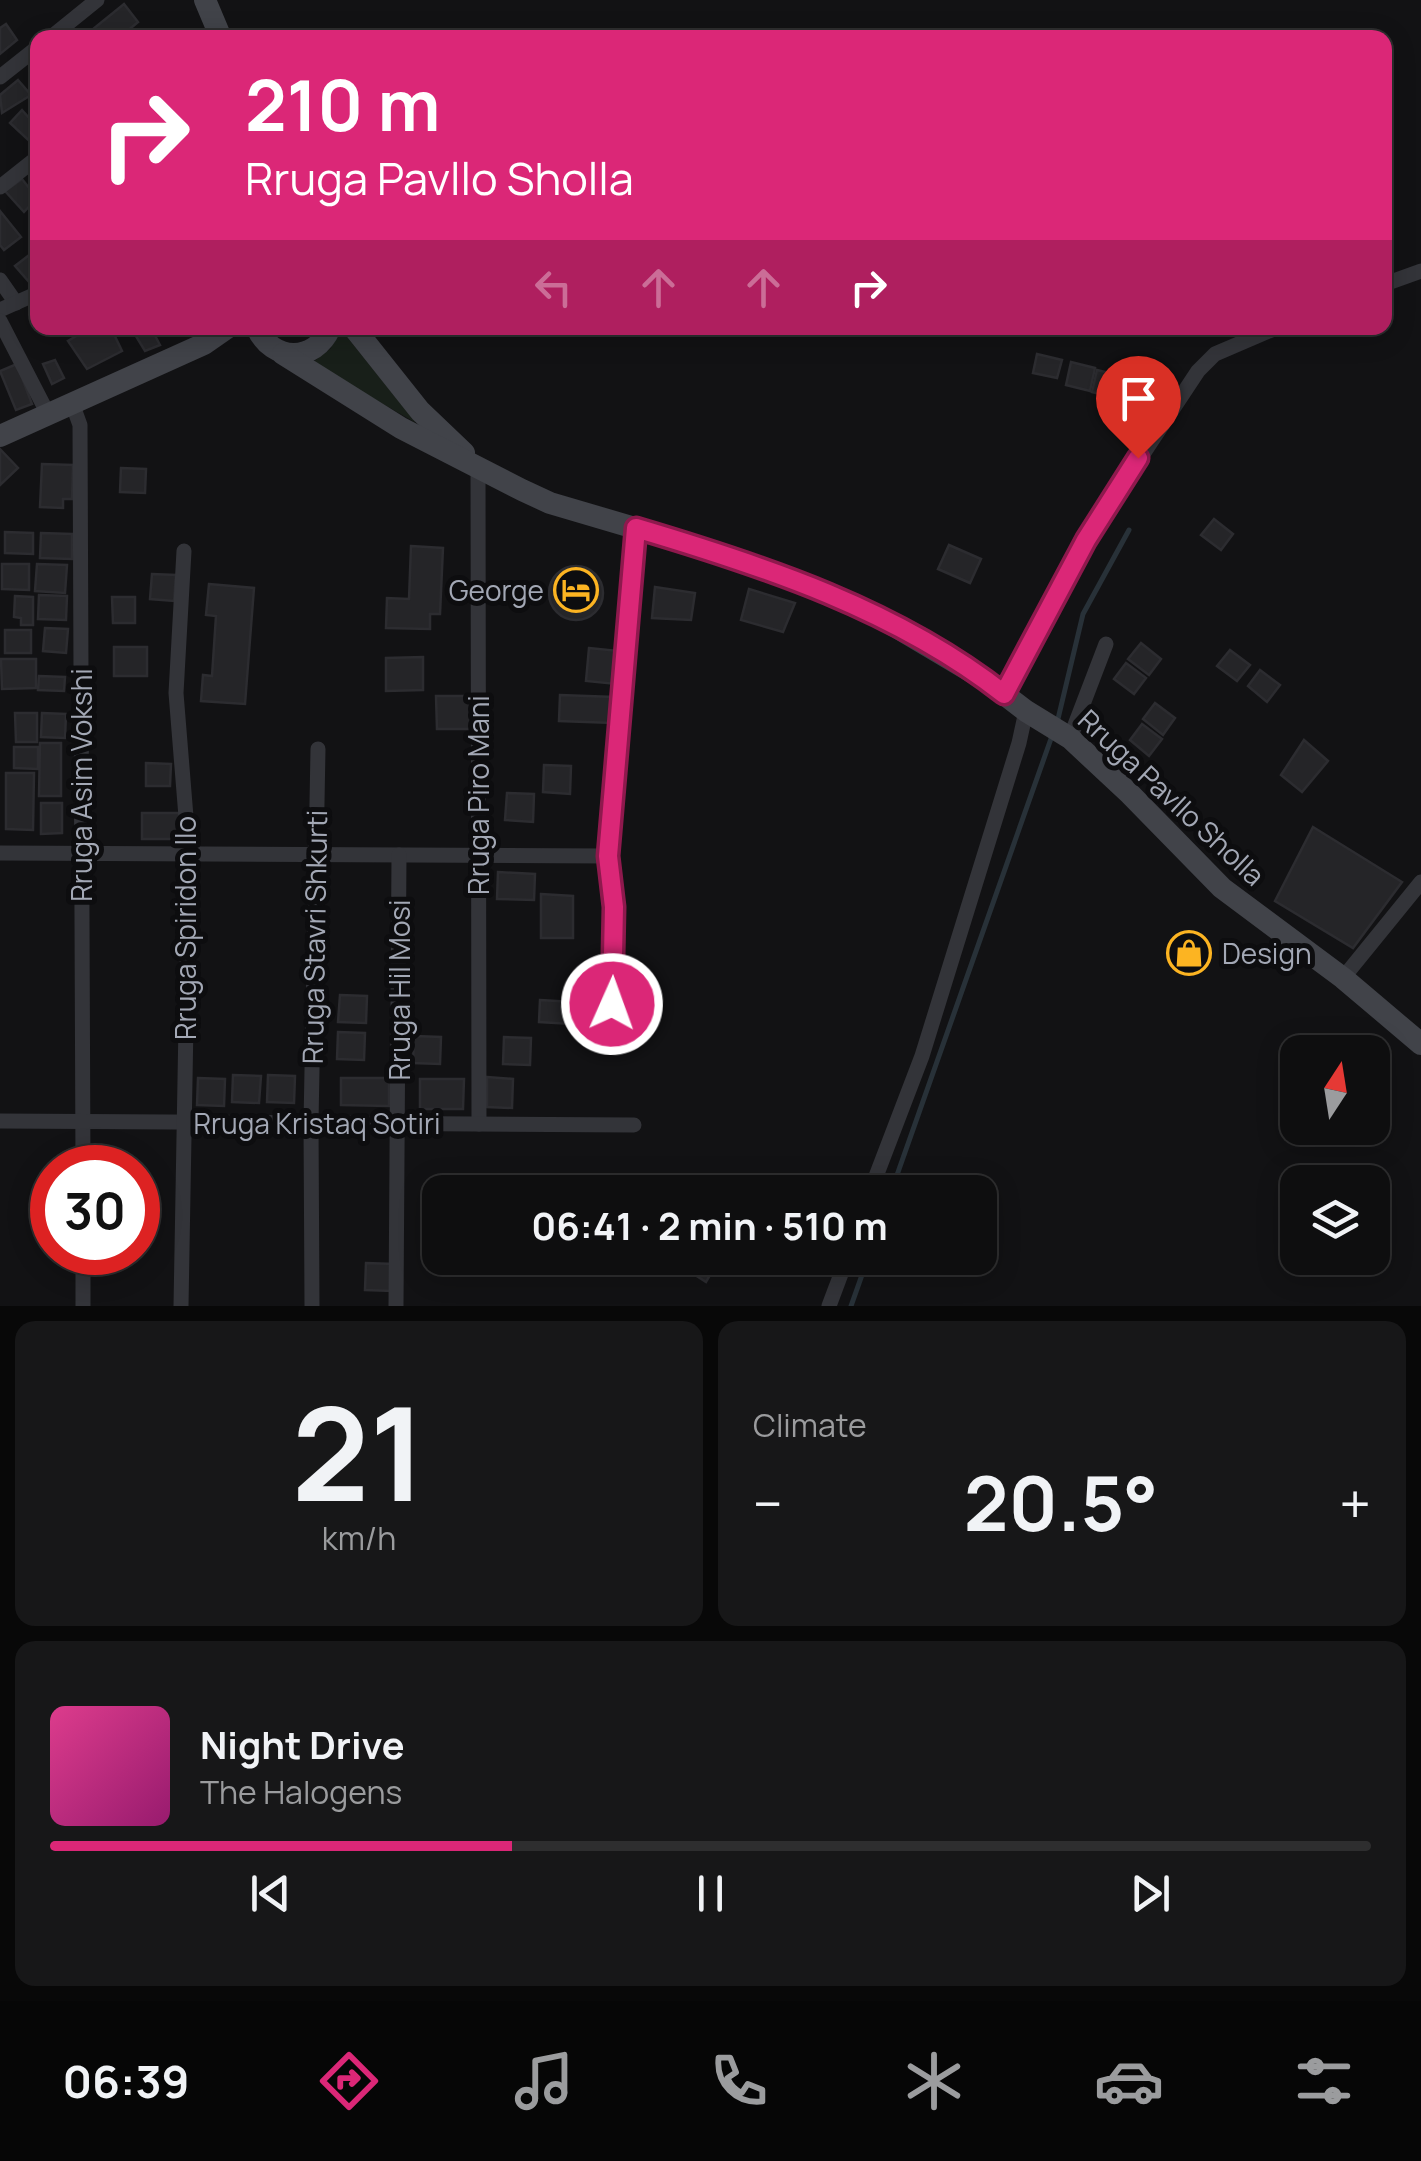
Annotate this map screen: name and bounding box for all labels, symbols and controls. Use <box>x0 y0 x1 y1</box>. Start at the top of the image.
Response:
text: 210 m <box>245 56 440 152</box>
icon: right <box>80 70 210 200</box>
text: Rruga Pavllo Sholla <box>245 147 634 209</box>
icon: left <box>526 260 581 315</box>
icon: ahead <box>631 260 686 315</box>
icon: ahead <box>736 260 791 315</box>
icon: right <box>841 260 896 315</box>
pin <box>1096 356 1181 459</box>
icon: arrive <box>1111 371 1166 426</box>
hotel icon: George <box>553 567 599 613</box>
place label: George <box>449 571 544 609</box>
street label: Rruga Asim Vokshi <box>62 668 100 902</box>
street label: Rruga Piro Mani <box>459 695 497 895</box>
street label: Rruga Pavllo Sholla <box>1071 701 1273 893</box>
street label: Rruga Stavri Shkurti <box>293 810 335 1064</box>
street label: Rruga Spiridon Ilo <box>166 816 204 1040</box>
street label: Rruga Hil Mosi <box>380 899 418 1081</box>
shop icon: Design <box>1166 930 1212 976</box>
place label: Design <box>1222 934 1312 972</box>
position arrow <box>560 952 664 1056</box>
north arrow <box>1280 1035 1390 1145</box>
map controls <box>1280 1035 1390 1275</box>
street label: Rruga Kristaq Sotiri <box>193 1104 441 1142</box>
speed limit sign: 30 <box>30 1145 160 1275</box>
button: layers <box>1280 1165 1390 1275</box>
text: 06:41 · 2 min · 510 m <box>531 1199 888 1251</box>
text: 21 <box>292 1362 426 1540</box>
text: Climate <box>753 1403 867 1447</box>
text: 20.5° <box>964 1451 1158 1554</box>
text: − <box>753 1465 783 1541</box>
text: + <box>1339 1465 1371 1541</box>
text: km/h <box>322 1516 396 1560</box>
text: Night Drive <box>200 1718 405 1770</box>
text: The Halogens <box>200 1770 402 1814</box>
icon: previous <box>243 1866 298 1921</box>
icon: pause <box>683 1866 738 1921</box>
icon: next <box>1123 1866 1178 1921</box>
icon: directions <box>314 2046 384 2116</box>
icon: music <box>509 2046 579 2116</box>
icon: phone <box>704 2046 774 2116</box>
icon: climate <box>899 2046 969 2116</box>
icon: car <box>1094 2046 1164 2116</box>
icon: filters <box>1289 2046 1359 2116</box>
text: 06:39 <box>62 2050 190 2112</box>

